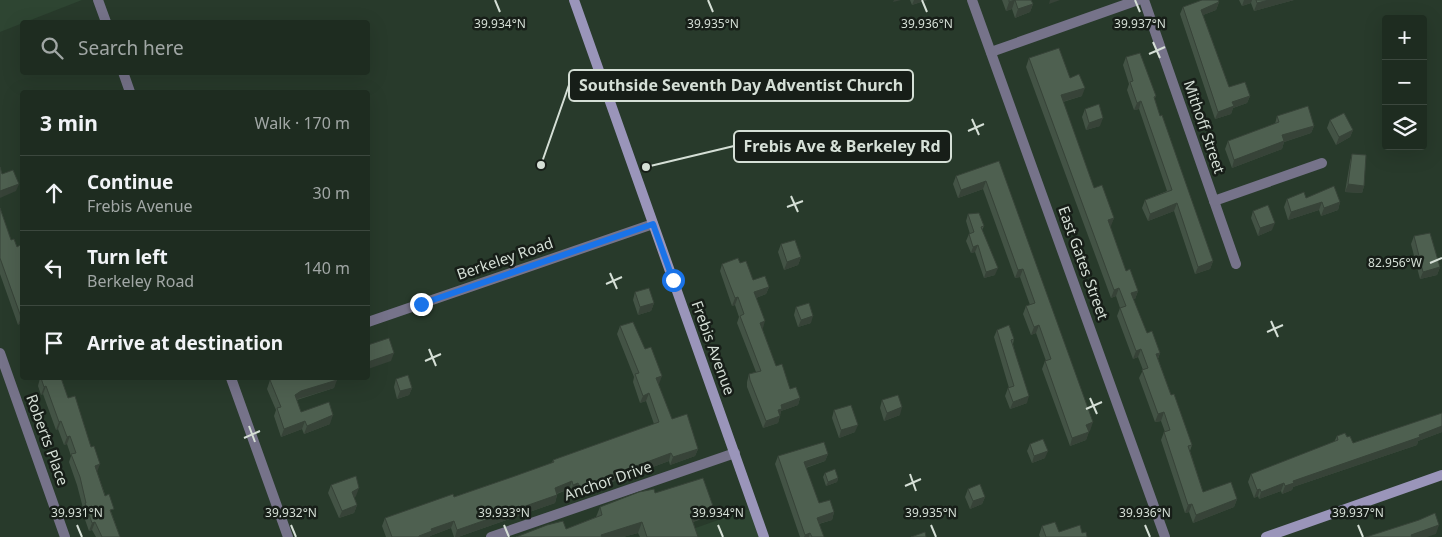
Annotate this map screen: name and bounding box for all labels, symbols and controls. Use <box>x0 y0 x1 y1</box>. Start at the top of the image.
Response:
text: 39.934°N <box>474 15 526 32</box>
text: 39.935°N <box>687 15 739 32</box>
text: 39.936°N <box>901 15 953 32</box>
text: 39.937°N <box>1114 15 1166 32</box>
map controls <box>1382 15 1427 150</box>
button: + <box>1382 15 1427 60</box>
search box <box>20 20 370 75</box>
icon: search <box>38 34 66 62</box>
text: Search here <box>78 35 184 61</box>
button: − <box>1382 60 1427 105</box>
callout: Southside Seventh Day Adventist Church <box>569 70 913 101</box>
text: Southside Seventh Day Adventist Church <box>579 74 903 96</box>
street label: Mithoff Street <box>1180 77 1230 176</box>
button: layers <box>1382 105 1427 150</box>
text: 3 min <box>40 109 98 137</box>
text: Walk · 170 m <box>255 112 350 134</box>
callout: Frebis Ave & Berkeley Rd <box>734 131 951 162</box>
text: Frebis Ave & Berkeley Rd <box>743 135 941 157</box>
text: Continue <box>87 169 173 195</box>
icon: ahead <box>40 179 68 207</box>
text: 30 m <box>313 182 350 204</box>
text: Frebis Avenue <box>87 195 193 217</box>
street label: East Gates Street <box>1054 203 1114 323</box>
street label: Berkeley Road <box>454 232 555 284</box>
text: Turn left <box>87 244 168 270</box>
icon: left <box>40 254 68 282</box>
text: 82.956°W <box>1368 254 1422 271</box>
text: 140 m <box>303 257 350 279</box>
route start <box>662 269 685 292</box>
text: Berkeley Road <box>87 270 194 292</box>
route end <box>410 293 433 316</box>
street label: Frebis Avenue <box>688 298 740 398</box>
icon: arrive <box>40 329 68 357</box>
text: Arrive at destination <box>87 330 283 356</box>
street label: Roberts Place <box>22 391 74 488</box>
street label: Anchor Drive <box>561 456 654 504</box>
text: 39.931°N <box>51 504 103 521</box>
text: 39.932°N <box>265 504 317 521</box>
text: 39.933°N <box>478 504 530 521</box>
text: 39.934°N <box>692 504 744 521</box>
text: 39.935°N <box>905 504 957 521</box>
text: 39.936°N <box>1119 504 1171 521</box>
text: 39.937°N <box>1332 504 1384 521</box>

